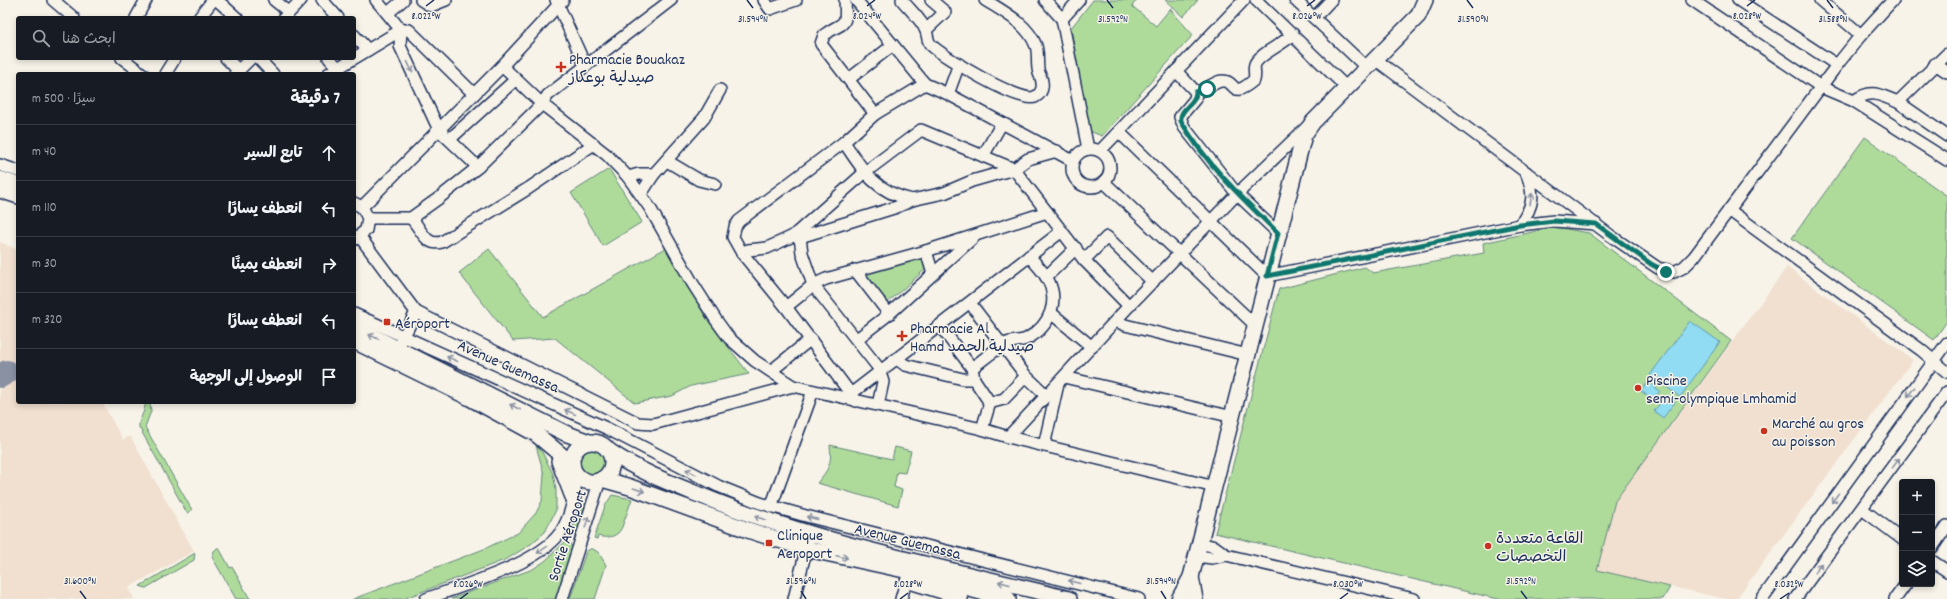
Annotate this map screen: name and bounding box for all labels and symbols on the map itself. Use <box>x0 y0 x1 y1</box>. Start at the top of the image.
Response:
text: 8.022°W <box>412 10 441 24</box>
text: 8.024°W <box>853 10 882 24</box>
text: 8.026°W <box>1292 10 1322 24</box>
text: 8.028°W <box>1733 10 1761 24</box>
text: 31.594°N <box>738 13 768 27</box>
text: 31.592°N <box>1098 13 1128 27</box>
text: 31.590°N <box>1457 13 1489 27</box>
text: 31.588°N <box>1818 13 1848 27</box>
place label: Pharmacie Bouakaz صيدلية بوعكاز <box>567 49 685 90</box>
one-way arrow <box>407 60 414 72</box>
marker: Pharmacie Bouakaz صيدلية بوعكاز <box>556 62 566 72</box>
route start <box>1198 80 1216 98</box>
one-way arrow <box>1528 193 1536 206</box>
route end <box>1657 263 1675 281</box>
place label: Aéroport <box>395 313 450 336</box>
marker: Aéroport <box>382 317 392 327</box>
place label: Pharmacie Al Hamd صيدلية الحمد <box>910 318 1034 359</box>
marker: Pharmacie Al Hamd صيدلية الحمد <box>897 331 907 341</box>
one-way arrow <box>368 333 380 340</box>
street label: Avenue Guemassa <box>454 335 563 400</box>
one-way arrow <box>446 355 458 362</box>
place label: Piscine semi-olympique Lmhamid <box>1646 370 1796 411</box>
marker: Piscine semi-olympique Lmhamid <box>1633 383 1643 393</box>
one-way arrow <box>1907 387 1915 398</box>
one-way arrow <box>510 403 522 410</box>
one-way arrow <box>565 408 577 415</box>
place label: Marché au gros au poisson <box>1772 413 1864 454</box>
marker: Marché au gros au poisson <box>1759 426 1769 436</box>
one-way arrow <box>1891 458 1900 469</box>
one-way arrow <box>685 468 697 475</box>
one-way arrow <box>633 486 645 494</box>
street label: Sortie Aéroport <box>543 487 594 584</box>
one-way arrow <box>1831 492 1839 503</box>
one-way arrow <box>806 513 819 521</box>
one-way arrow <box>753 514 766 521</box>
one-way arrow <box>584 516 591 529</box>
street label: Avenue Guemassa <box>852 518 964 567</box>
place label: Clinique Aeroport <box>777 525 832 566</box>
place label: القاعة متعددة التخصصات <box>1496 528 1583 569</box>
marker: Clinique Aeroport <box>764 538 774 548</box>
marker: القاعة متعددة التخصصات <box>1483 541 1493 551</box>
one-way arrow <box>536 546 547 554</box>
one-way arrow <box>835 553 848 561</box>
one-way arrow <box>1814 562 1823 573</box>
text: 31.600°N <box>64 575 96 589</box>
text: 31.596°N <box>786 575 816 589</box>
text: 31.594°N <box>1146 575 1176 589</box>
text: 31.592°N <box>1506 575 1536 589</box>
text: 8.026°W <box>453 578 483 592</box>
text: 8.028°W <box>894 578 922 592</box>
one-way arrow <box>1068 578 1081 585</box>
text: 8.030°W <box>1333 578 1363 592</box>
text: 8.032°W <box>1775 578 1804 592</box>
one-way arrow <box>998 579 1011 586</box>

